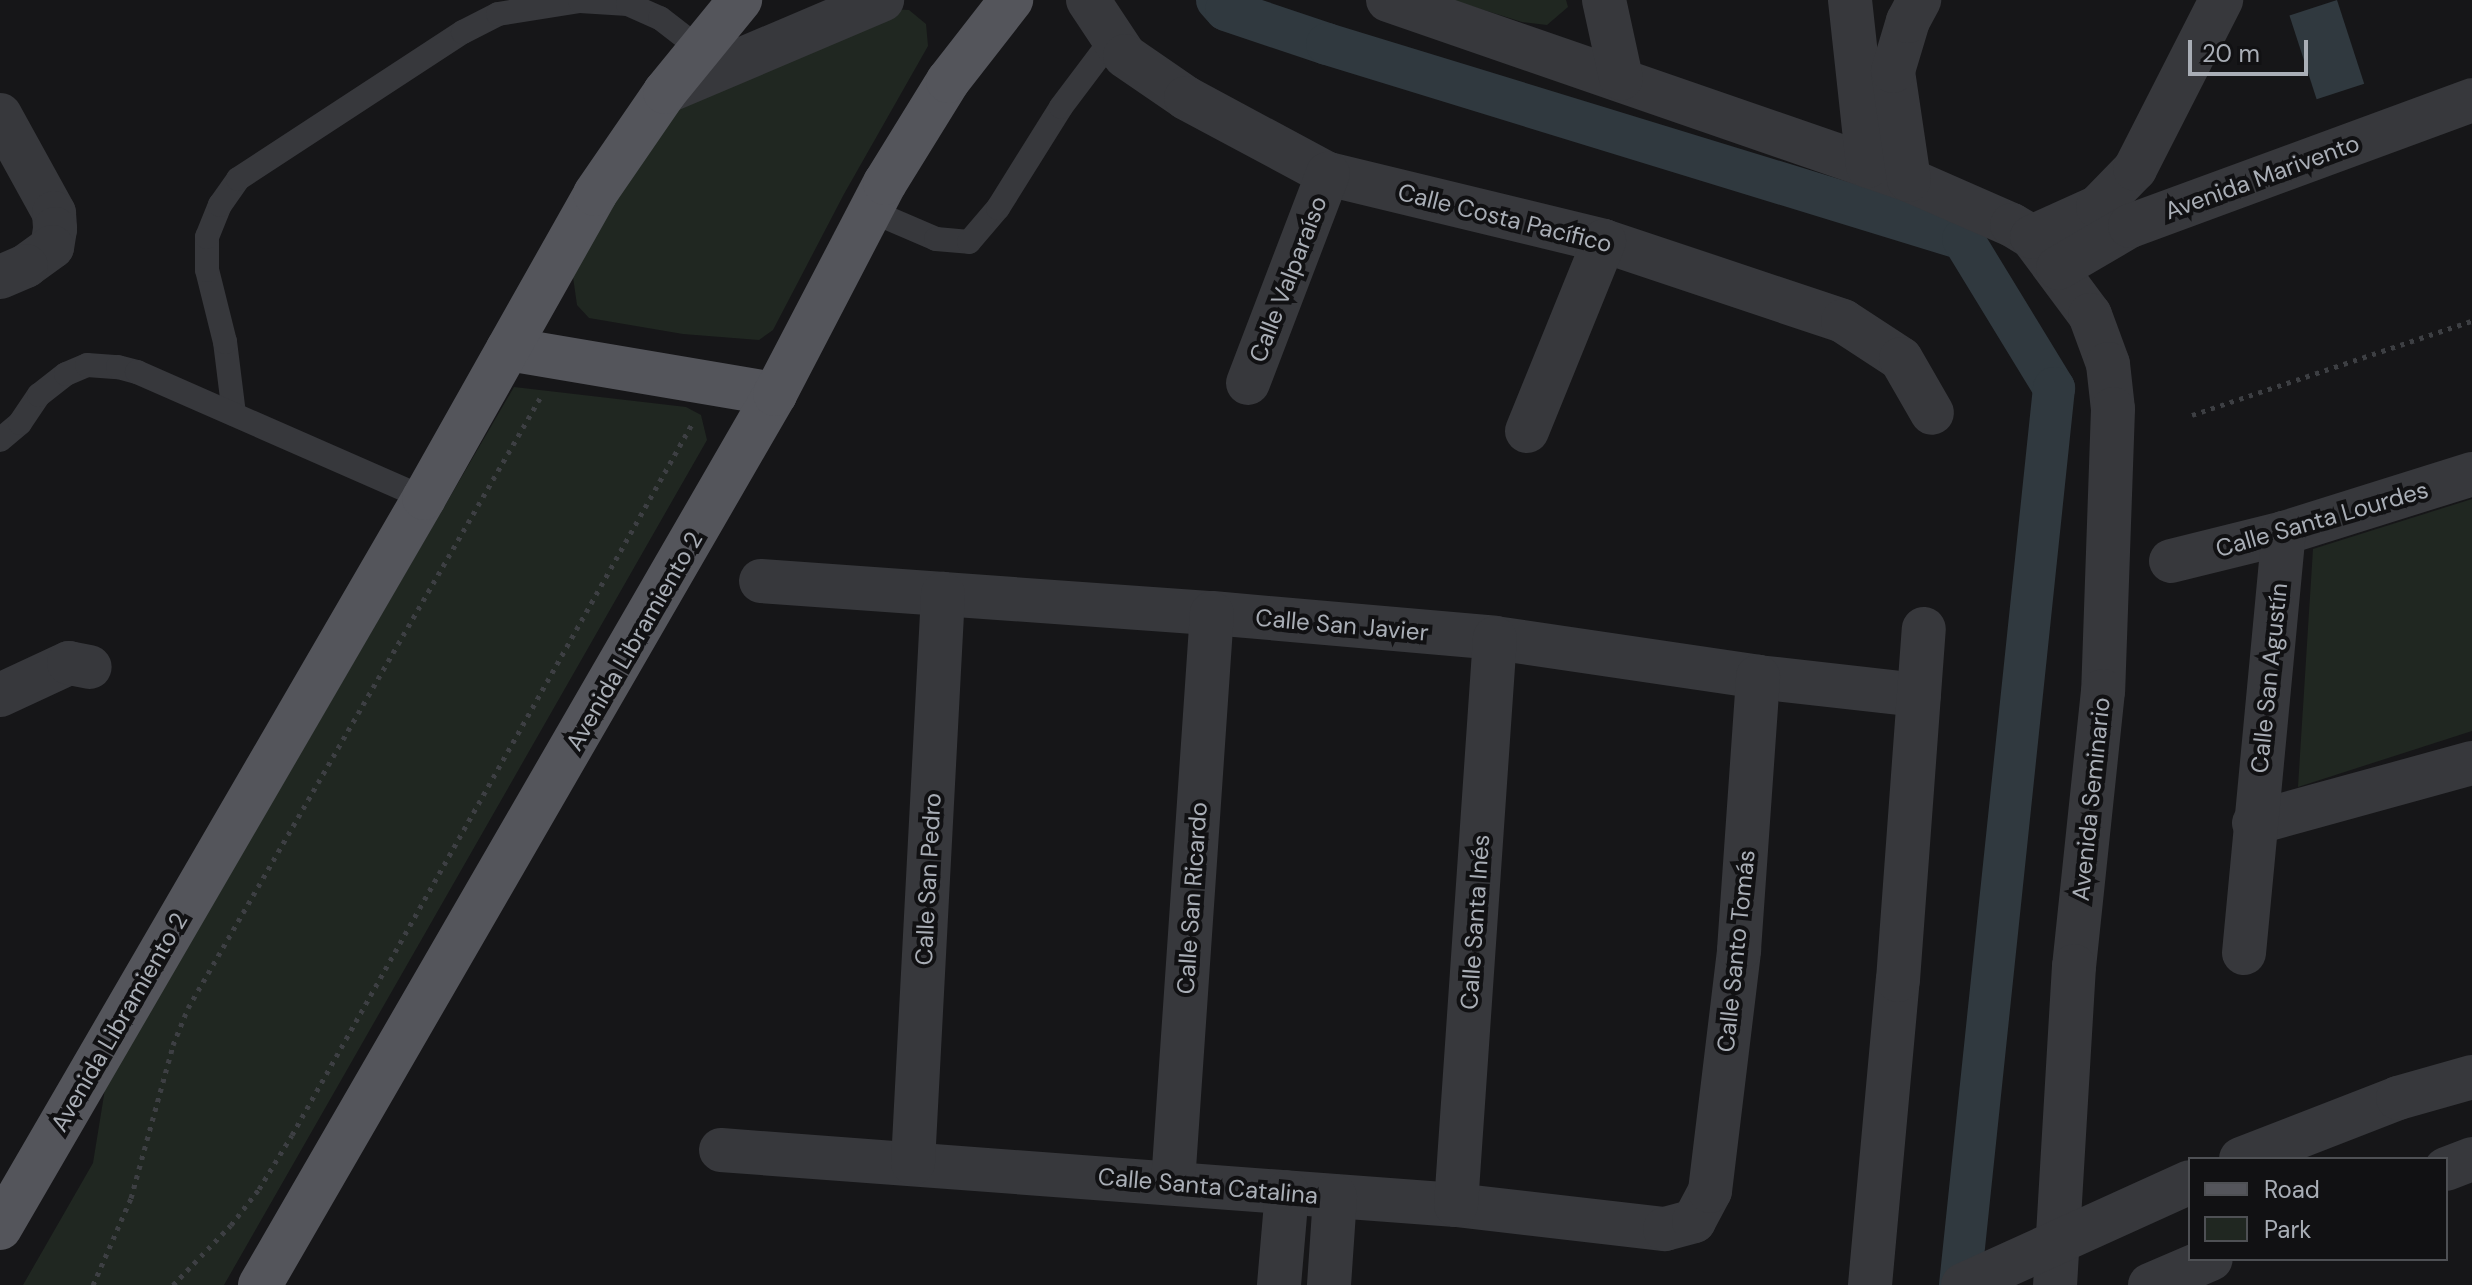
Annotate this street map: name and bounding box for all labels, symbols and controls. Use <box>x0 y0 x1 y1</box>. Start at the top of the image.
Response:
scale bar <box>2192 24 2312 74</box>
text: 20 m <box>2202 38 2260 69</box>
street label: Avenida Marivento <box>2161 128 2363 226</box>
street label: Calle Costa Pacífico <box>1395 177 1615 259</box>
street label: Calle Valparaíso <box>1243 192 1333 366</box>
street label: Calle Santa Lourdes <box>2212 475 2432 563</box>
street label: Avenida Libramiento 2 <box>560 526 708 756</box>
street label: Calle San Agustín <box>2245 581 2293 775</box>
street label: Calle San Javier <box>1254 603 1430 647</box>
street label: Avenida Seminario <box>2066 696 2116 902</box>
street label: Calle San Pedro <box>909 792 947 966</box>
street label: Calle San Ricardo <box>1171 801 1213 995</box>
street label: Calle Santa Inés <box>1455 833 1495 1011</box>
street label: Calle Santo Tomás <box>1711 848 1761 1054</box>
street label: Avenida Libramiento 2 <box>45 907 193 1137</box>
legend <box>2188 1157 2448 1261</box>
street label: Calle Santa Catalina <box>1097 1162 1319 1210</box>
text: Road <box>2264 1174 2320 1205</box>
text: Park <box>2264 1214 2311 1245</box>

